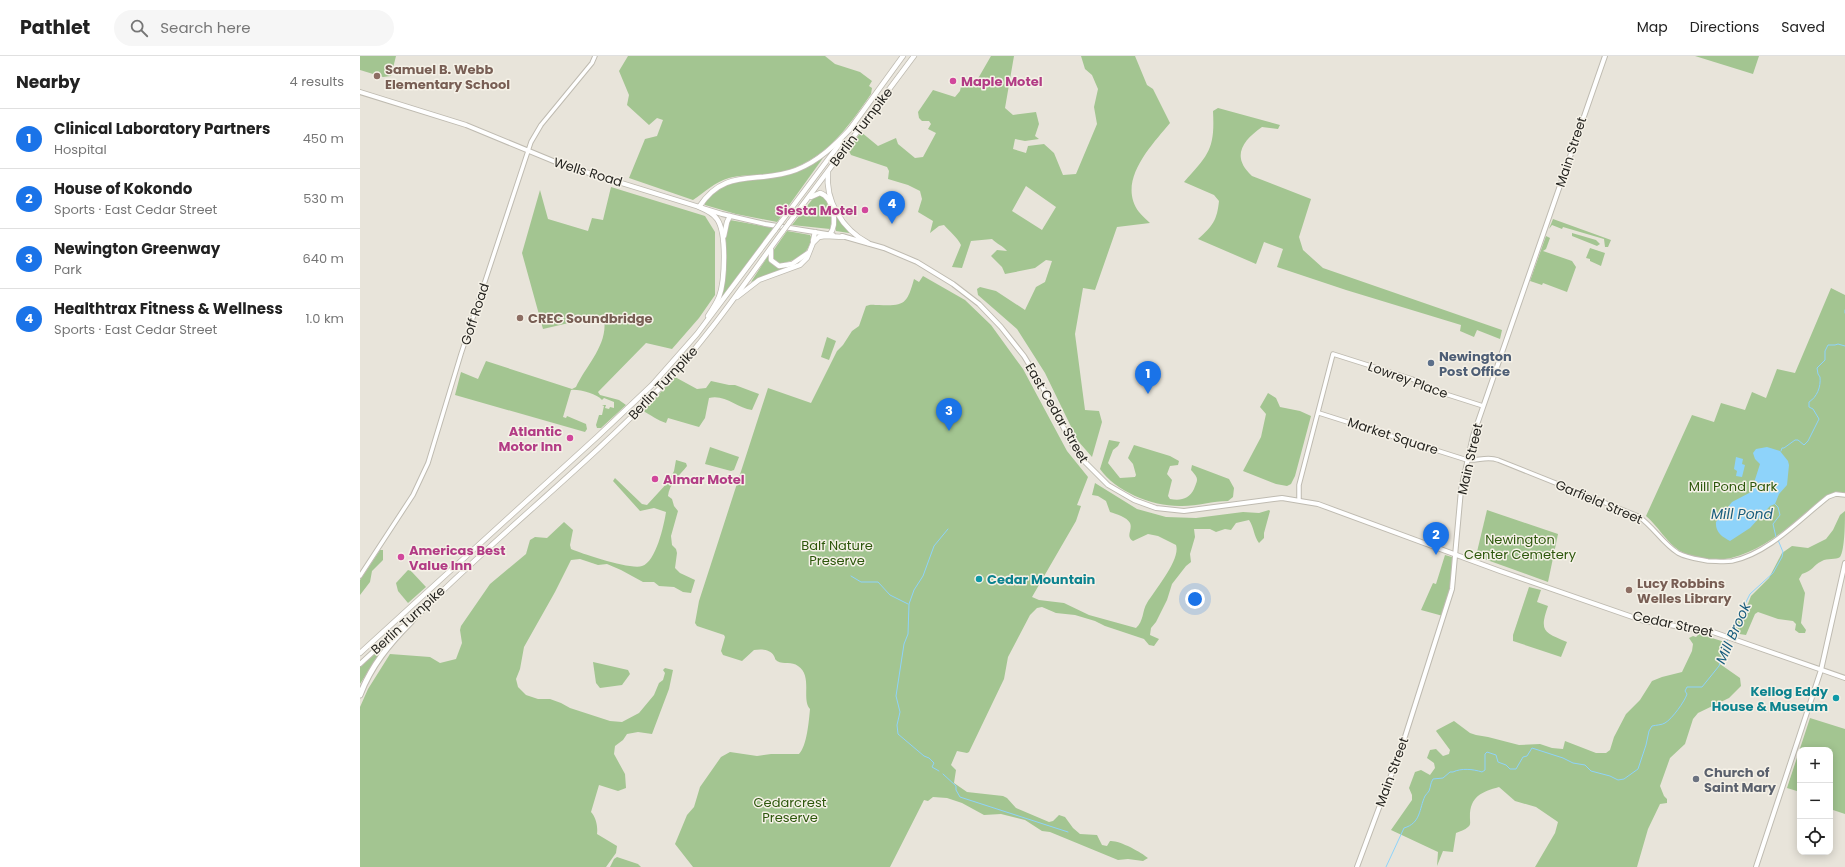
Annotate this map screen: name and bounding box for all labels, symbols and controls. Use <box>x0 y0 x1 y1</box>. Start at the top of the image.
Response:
search box <box>114 10 394 46</box>
text: Pathlet <box>20 14 90 41</box>
icon: search <box>128 17 150 39</box>
text: Search here <box>160 17 251 38</box>
text: Map <box>1637 17 1668 37</box>
text: Directions <box>1690 17 1759 37</box>
text: Saved <box>1781 17 1825 37</box>
place label: Samuel B. Webb Elementary School <box>385 60 510 94</box>
text: Nearby <box>16 70 80 94</box>
marker: Samuel B. Webb Elementary School <box>372 71 382 81</box>
text: 4 results <box>290 72 344 91</box>
place label: Maple Motel <box>961 72 1043 91</box>
marker: Maple Motel <box>948 76 958 86</box>
street label: Berlin Turnpike <box>825 84 897 170</box>
street label: Main Street <box>1551 114 1591 190</box>
text: Clinical Laboratory Partners <box>54 118 270 139</box>
text: 1 <box>27 129 31 148</box>
text: 450 m <box>303 129 344 148</box>
text: Hospital <box>54 140 107 159</box>
street label: Wells Road <box>551 153 625 191</box>
text: House of Kokondo <box>54 178 192 199</box>
text: 2 <box>25 189 33 208</box>
text: 530 m <box>303 189 344 208</box>
pin: 4 <box>879 191 905 224</box>
text: Sports · East Cedar Street <box>54 200 217 219</box>
place label: Siesta Motel <box>776 201 857 220</box>
marker: Siesta Motel <box>860 205 870 215</box>
text: Newington Greenway <box>54 238 220 259</box>
text: 3 <box>25 249 33 268</box>
text: 640 m <box>303 249 344 268</box>
text: Park <box>54 260 82 279</box>
street label: Goff Road <box>456 281 494 347</box>
text: Healthtrax Fitness & Wellness <box>54 298 283 319</box>
text: 4 <box>25 309 33 328</box>
text: 1.0 km <box>305 309 344 328</box>
place label: CREC Soundbridge <box>528 309 653 328</box>
marker: CREC Soundbridge <box>515 313 525 323</box>
text: Sports · East Cedar Street <box>54 320 217 339</box>
street label: Berlin Turnpike <box>624 342 702 424</box>
place label: Newington Post Office <box>1439 347 1512 381</box>
street label: Lowrey Place <box>1365 357 1451 403</box>
marker: Newington Post Office <box>1426 358 1436 368</box>
street label: East Cedar Street <box>1021 360 1093 467</box>
pin: 1 <box>1135 361 1161 394</box>
pin: 3 <box>936 398 962 431</box>
street label: Market Square <box>1345 412 1441 460</box>
street label: Main Street <box>1453 421 1488 497</box>
place label: Atlantic Motor Inn <box>499 422 562 456</box>
marker: Atlantic Motor Inn <box>565 433 575 443</box>
place label: Almar Motel <box>663 470 745 489</box>
marker: Almar Motel <box>650 474 660 484</box>
street label: Garfield Street <box>1553 475 1646 529</box>
park label: Mill Pond Park <box>1689 477 1778 496</box>
water label: Mill Pond <box>1711 504 1774 524</box>
pin: 2 <box>1423 522 1449 555</box>
park label: Newington Center Cemetery <box>1464 530 1577 564</box>
park label: Balf Nature Preserve <box>801 536 873 570</box>
place label: Americas Best Value Inn <box>409 541 506 575</box>
marker: Americas Best Value Inn <box>396 552 406 562</box>
place label: Cedar Mountain <box>987 570 1096 589</box>
marker: Cedar Mountain <box>974 574 984 584</box>
place label: Lucy Robbins Welles Library <box>1637 574 1732 608</box>
street label: Berlin Turnpike <box>367 581 449 659</box>
marker: Lucy Robbins Welles Library <box>1624 585 1634 595</box>
your location <box>1185 589 1205 609</box>
water label: Mill Brook <box>1711 598 1756 667</box>
street label: Cedar Street <box>1631 606 1715 642</box>
place label: Kellog Eddy House & Museum <box>1712 682 1829 716</box>
marker: Kellog Eddy House & Museum <box>1831 693 1841 703</box>
street label: Main Street <box>1371 734 1414 810</box>
map controls <box>1797 747 1833 855</box>
button: + <box>1797 747 1833 783</box>
place label: Church of Saint Mary <box>1704 763 1777 797</box>
marker: Church of Saint Mary <box>1691 774 1701 784</box>
button: − <box>1797 783 1833 819</box>
park label: Cedarcrest Preserve <box>754 793 827 827</box>
button: locate <box>1797 819 1833 855</box>

